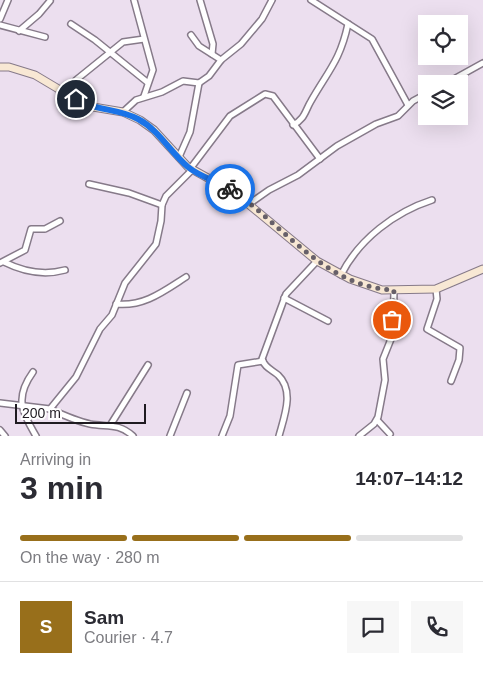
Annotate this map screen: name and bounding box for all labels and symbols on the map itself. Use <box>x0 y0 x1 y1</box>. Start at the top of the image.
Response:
pin <box>55 78 97 120</box>
courier <box>205 164 255 214</box>
pin <box>371 299 413 341</box>
scale bar <box>15 401 146 424</box>

